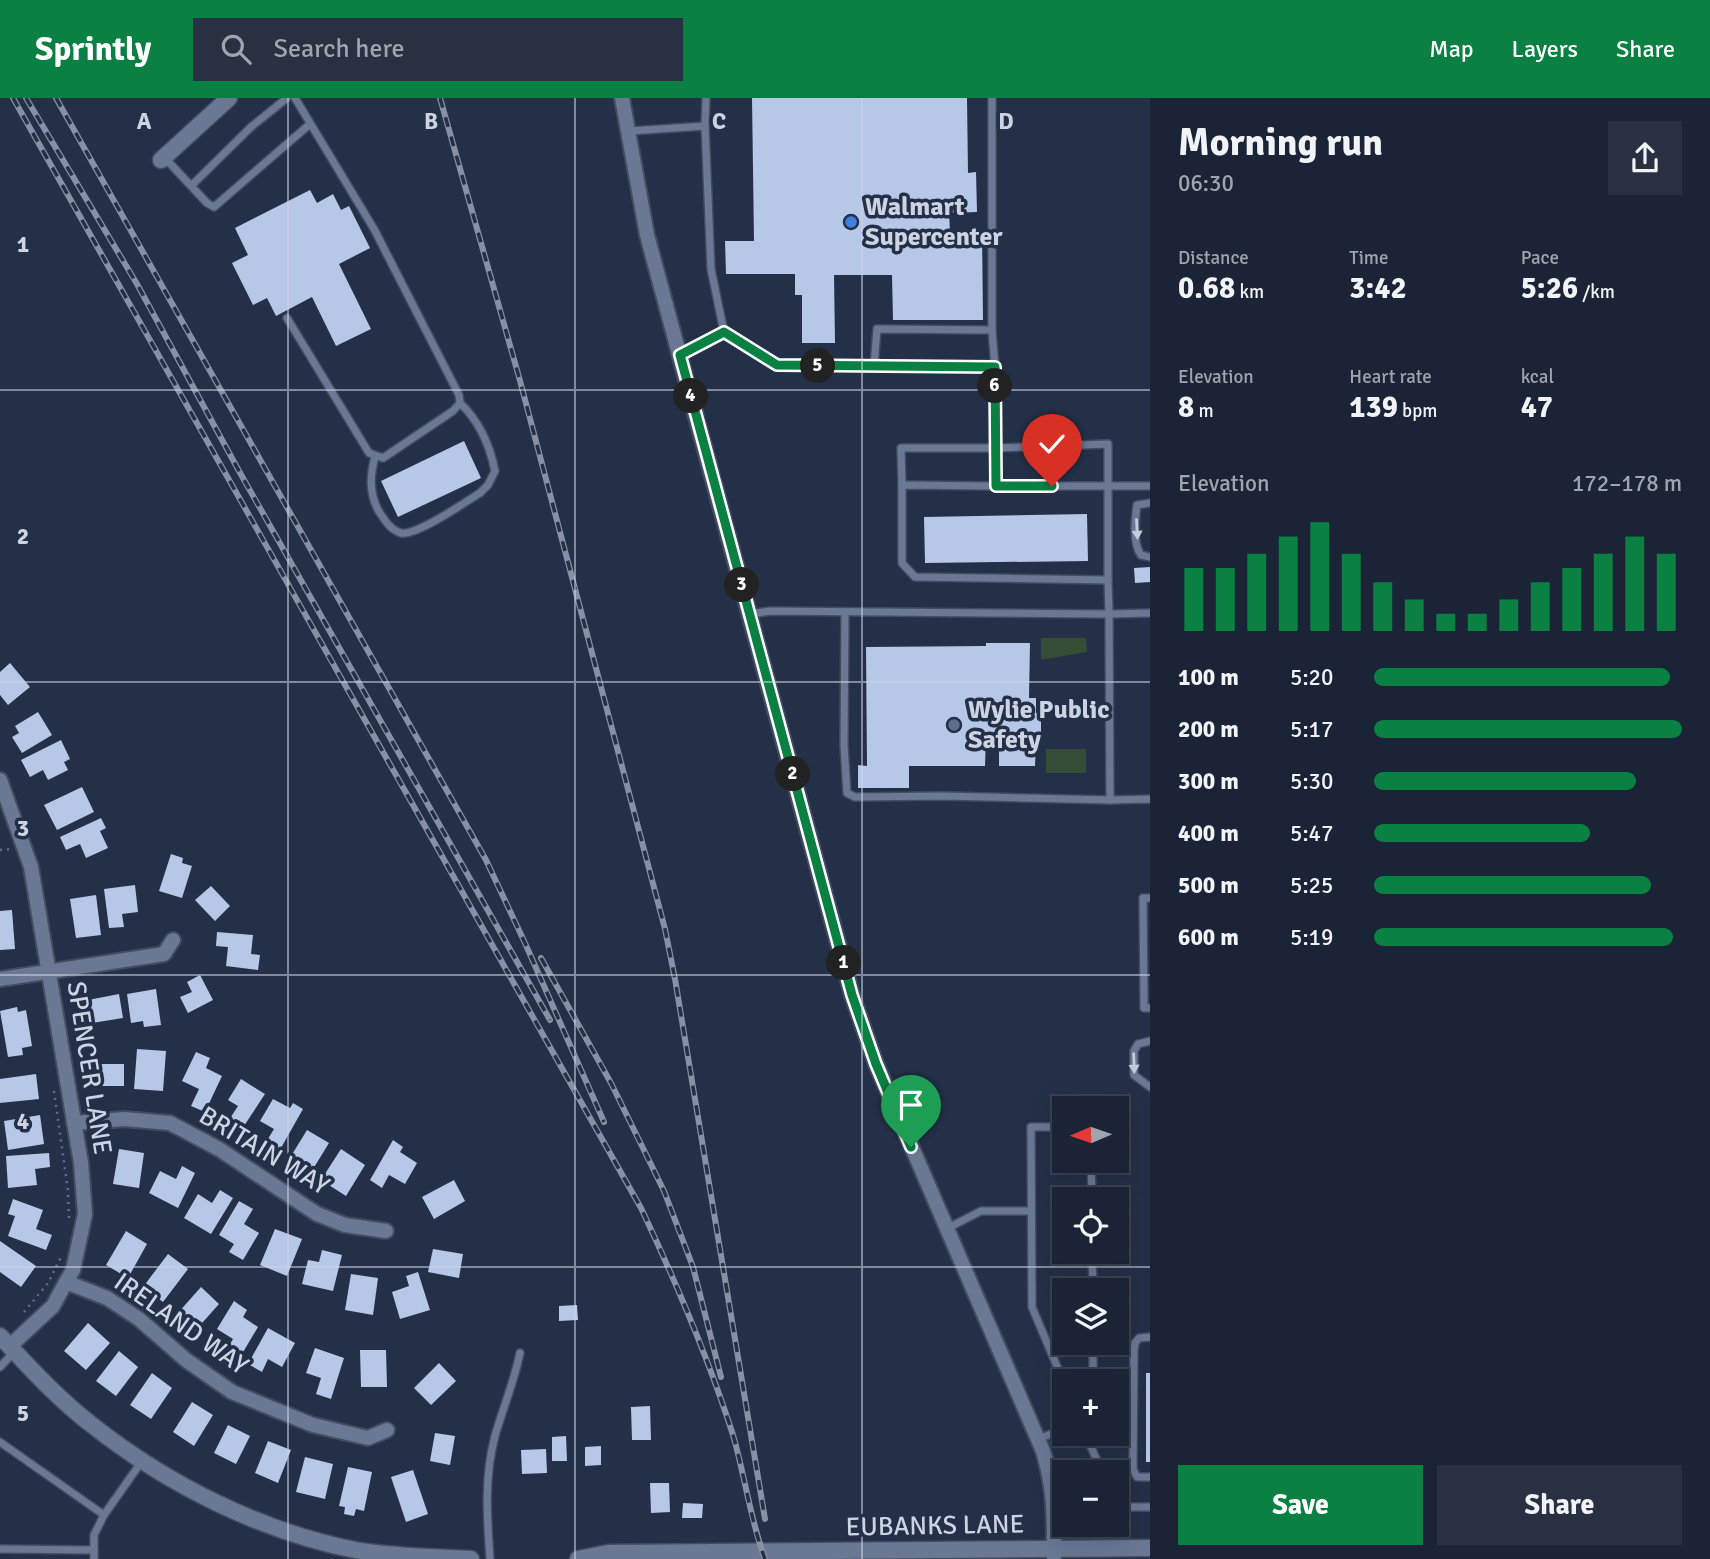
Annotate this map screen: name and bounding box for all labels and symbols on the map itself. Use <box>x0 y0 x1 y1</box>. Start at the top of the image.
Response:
text: A <box>137 107 152 136</box>
text: B <box>424 107 438 136</box>
text: C <box>712 107 726 136</box>
text: D <box>998 107 1014 136</box>
place label: Walmart Supercenter <box>865 191 1003 253</box>
marker: Walmart Supercenter <box>843 214 859 230</box>
text: 1 <box>17 230 29 259</box>
pin: 5 <box>800 348 836 384</box>
pin: 6 <box>978 368 1012 404</box>
pin: 4 <box>674 378 708 414</box>
pin <box>1022 414 1082 486</box>
one-way arrow <box>1131 518 1142 540</box>
text: 2 <box>17 522 29 551</box>
pin: 3 <box>724 568 760 602</box>
place label: Wylie Public Safety <box>968 694 1110 756</box>
marker: Wylie Public Safety <box>946 717 962 733</box>
pin: 2 <box>776 756 810 792</box>
text: 3 <box>17 814 29 843</box>
pin: 1 <box>826 946 862 980</box>
street label: SPENCER LANE <box>60 979 118 1157</box>
one-way arrow <box>1128 1052 1140 1074</box>
pin <box>881 1075 941 1147</box>
north arrow <box>1052 1096 1129 1172</box>
street label: BRITAIN WAY <box>193 1100 335 1202</box>
text: 4 <box>17 1107 29 1136</box>
street label: IRELAND WAY <box>108 1266 254 1382</box>
text: 5 <box>17 1399 29 1428</box>
street label: EUBANKS LANE <box>845 1508 1025 1544</box>

